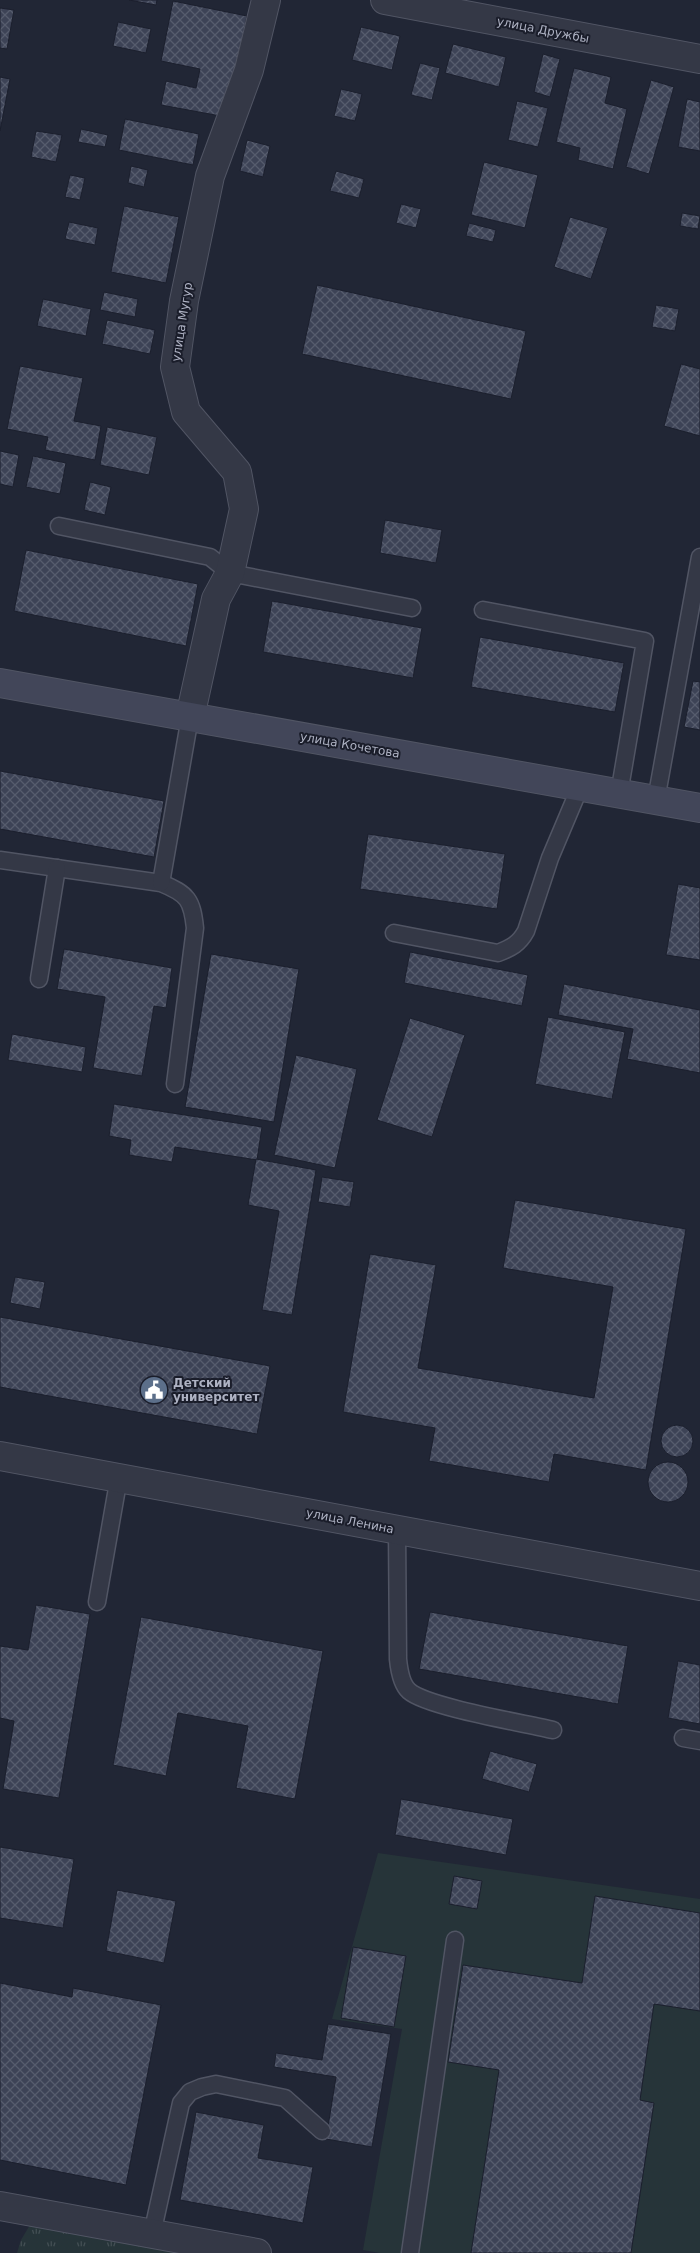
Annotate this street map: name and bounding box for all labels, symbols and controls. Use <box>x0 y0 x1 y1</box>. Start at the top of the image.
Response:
street label: улица Дружбы <box>496 14 590 46</box>
street label: улица Мугур <box>169 281 195 363</box>
street label: улица Кочетова <box>299 729 401 761</box>
public building icon: Детский университет <box>139 1375 169 1405</box>
place label: Детский университет <box>173 1376 259 1404</box>
street label: улица Ленина <box>305 1506 395 1536</box>

